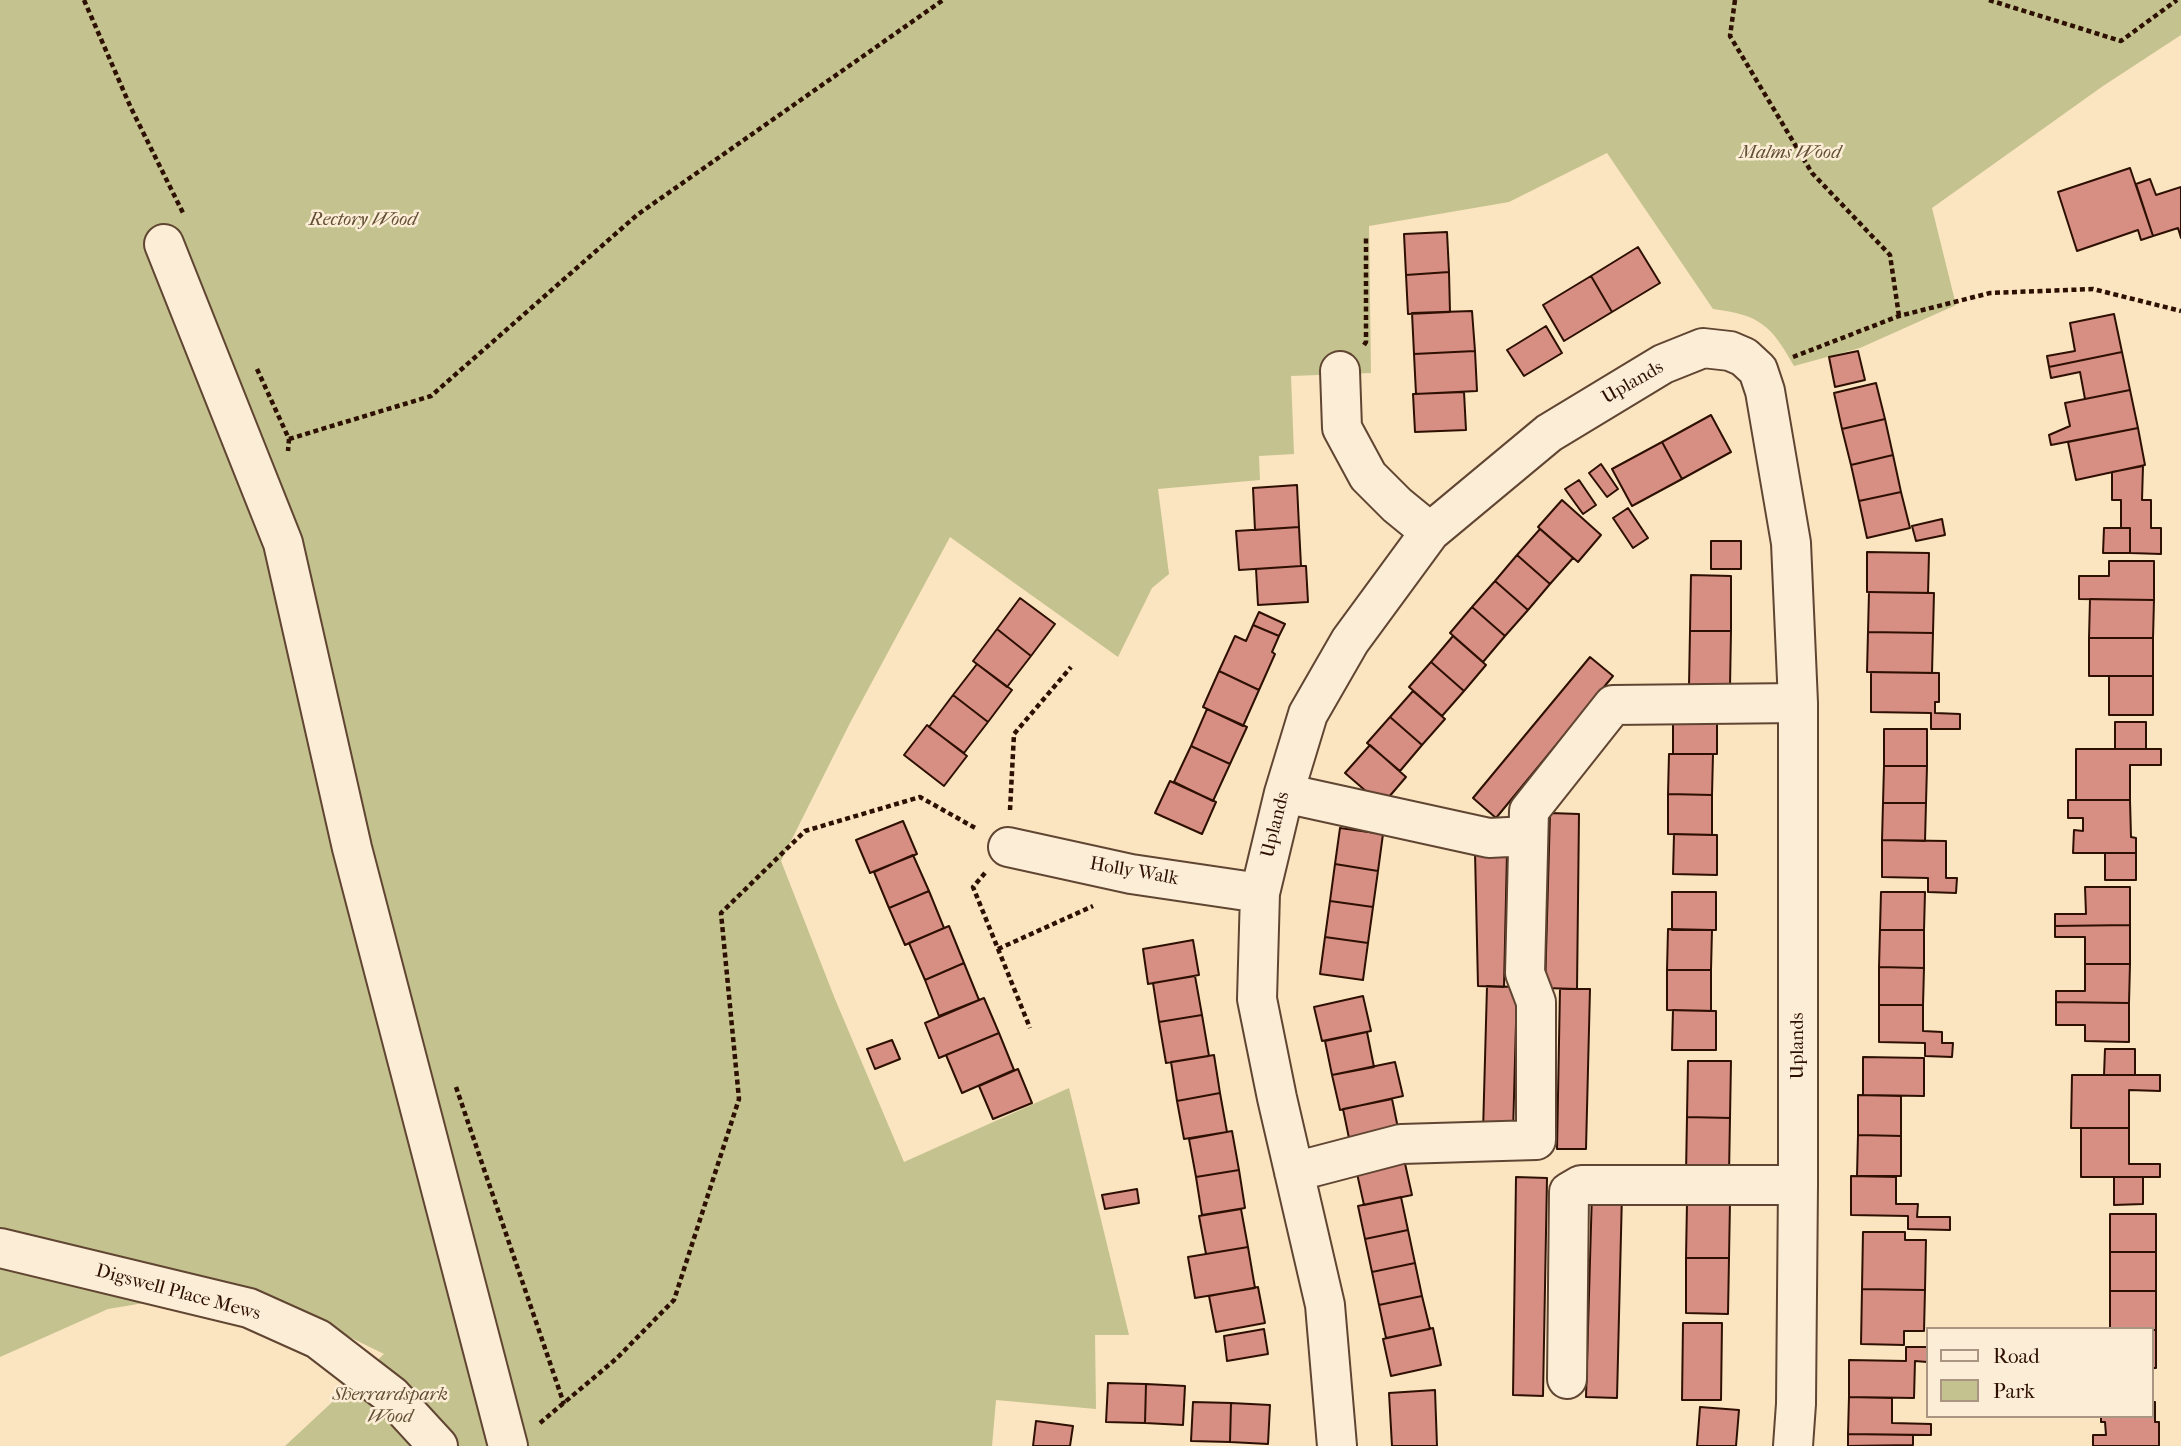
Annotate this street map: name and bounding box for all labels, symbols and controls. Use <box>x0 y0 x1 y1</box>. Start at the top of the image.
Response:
park label: Malms Wood <box>1739 142 1841 164</box>
park label: Rectory Wood <box>309 209 417 231</box>
street label: Uplands <box>1598 356 1668 410</box>
street label: Uplands <box>1257 790 1295 860</box>
street label: Holly Walk <box>1088 853 1180 891</box>
street label: Uplands <box>1787 1012 1809 1080</box>
street label: Digswell Place Mews <box>93 1260 263 1326</box>
legend <box>1926 1327 2153 1418</box>
text: Road <box>1993 1344 2040 1368</box>
text: Park <box>1993 1379 2035 1403</box>
park label: Sherrardspark Wood <box>332 1384 448 1428</box>

